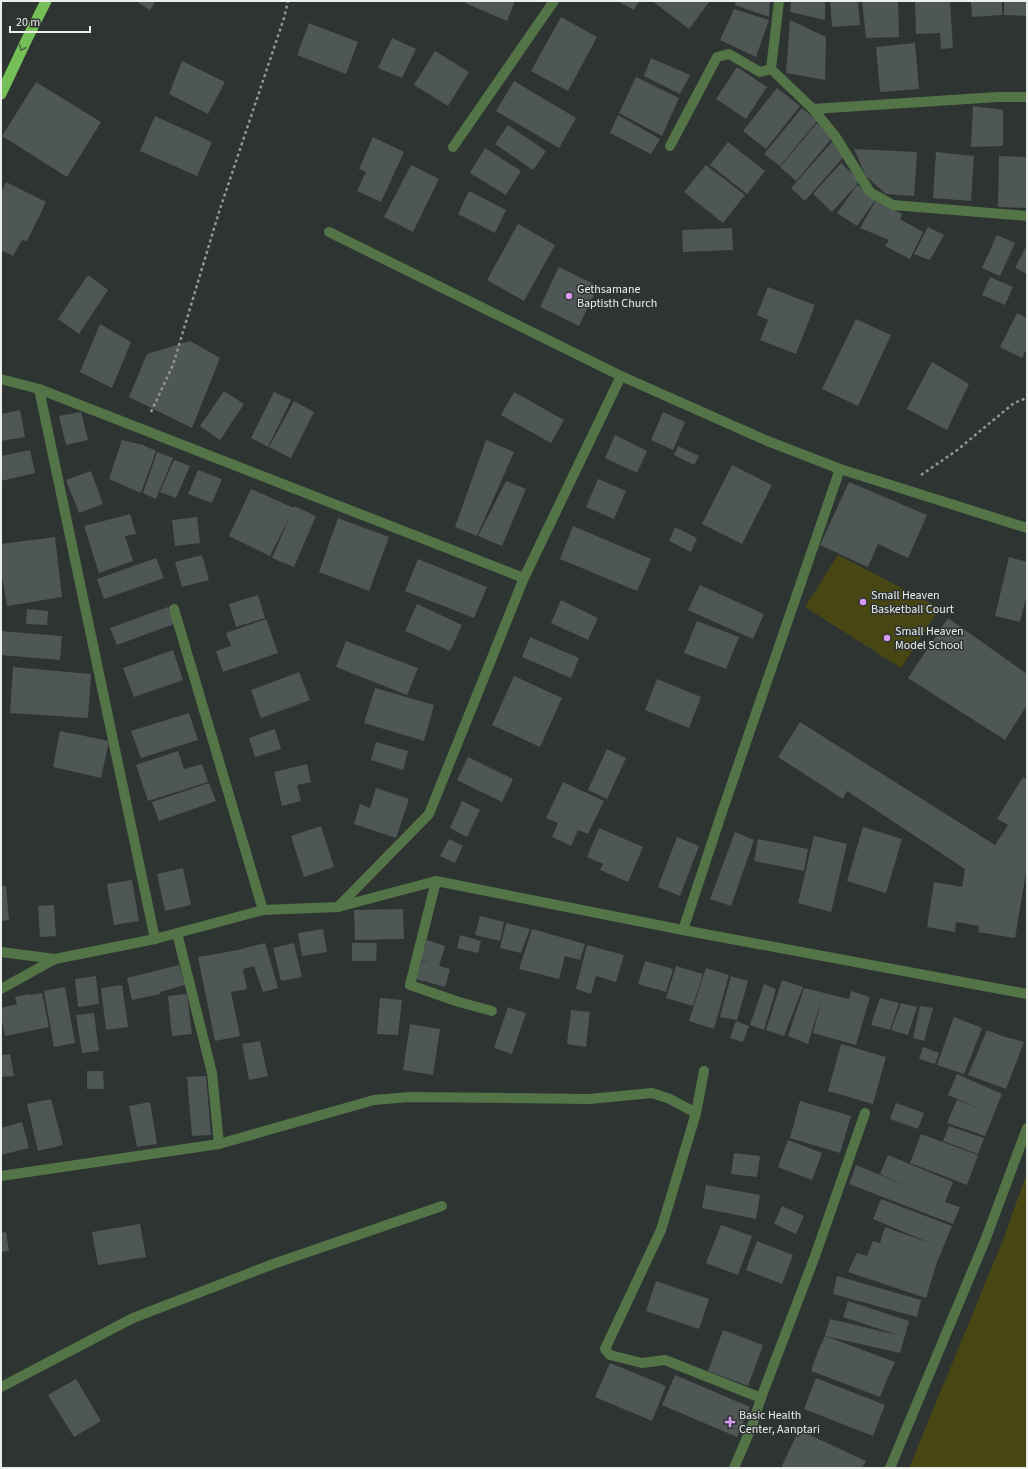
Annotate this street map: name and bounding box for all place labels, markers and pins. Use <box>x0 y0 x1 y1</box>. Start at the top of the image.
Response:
place label: Gethsamane Baptisth Church <box>577 281 657 312</box>
marker: Gethsamane Baptisth Church <box>564 291 574 301</box>
place label: Small Heaven Basketball Court <box>871 587 954 618</box>
marker: Small Heaven Basketball Court <box>858 597 868 607</box>
place label: Small Heaven Model School <box>895 623 964 654</box>
marker: Small Heaven Model School <box>882 633 892 643</box>
place label: Basic Health Center, Aanptari <box>739 1407 820 1438</box>
marker: Basic Health Center, Aanptari <box>724 1416 736 1428</box>

